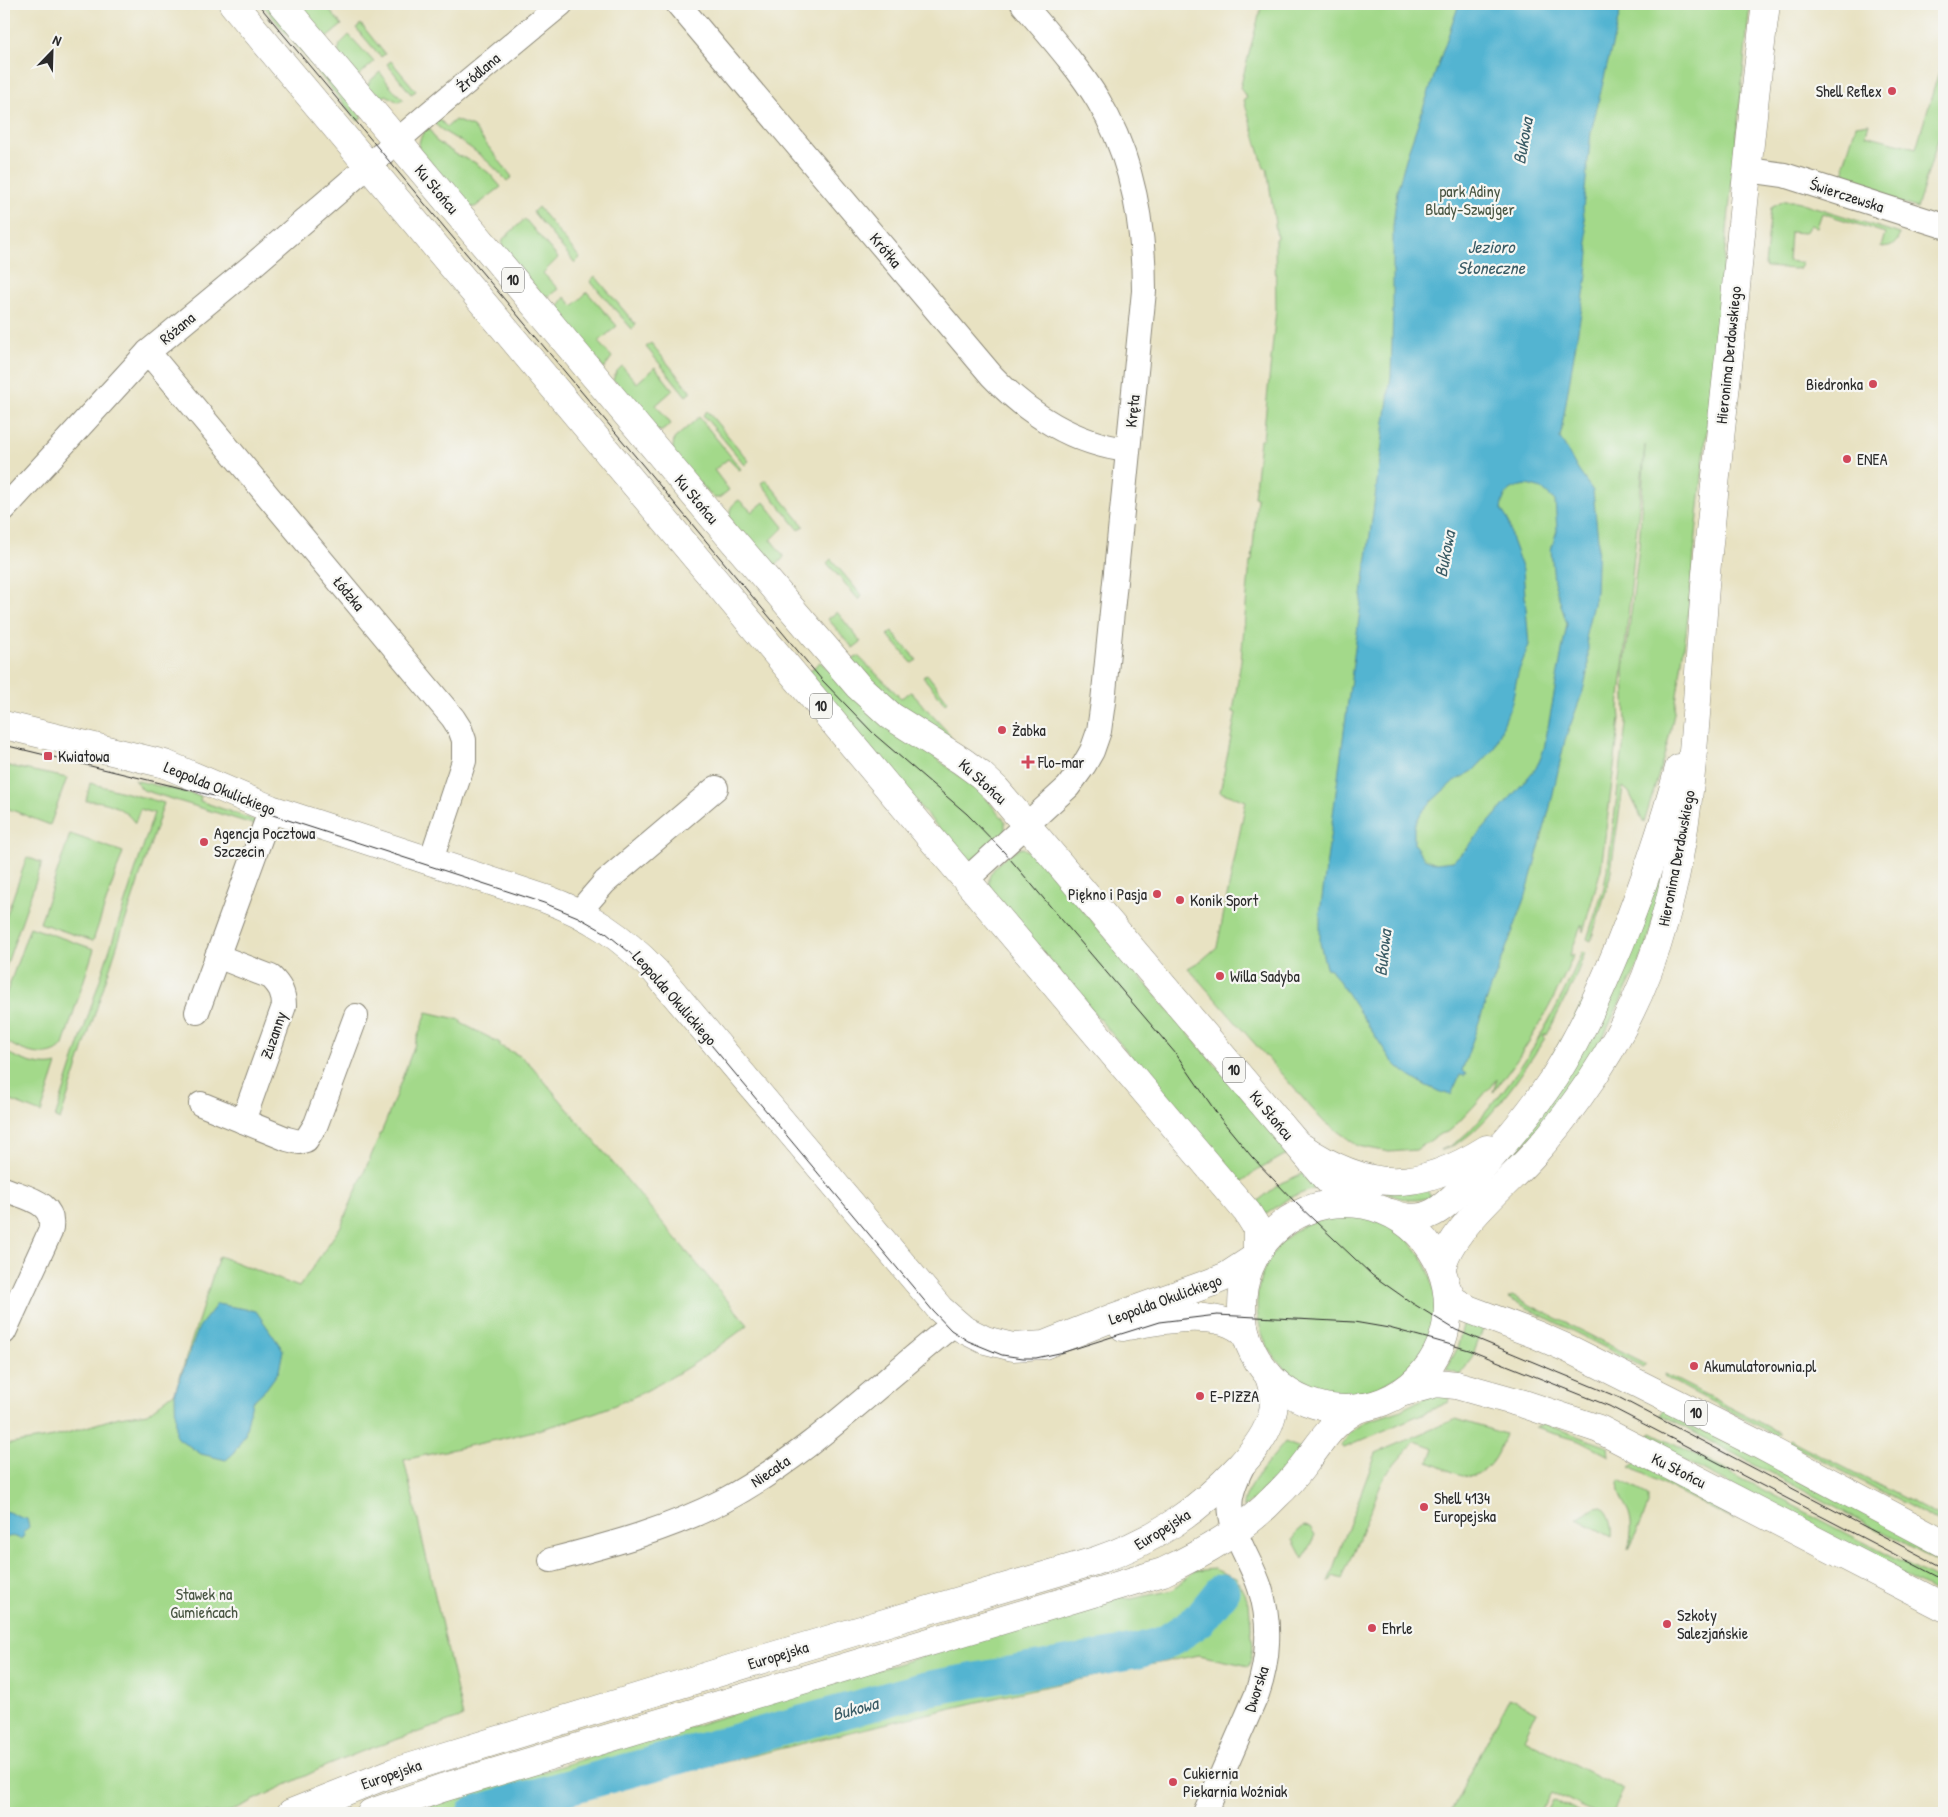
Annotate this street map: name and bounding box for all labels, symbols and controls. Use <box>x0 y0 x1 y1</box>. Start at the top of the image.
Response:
north arrow <box>28 28 78 78</box>
text: N <box>50 29 65 50</box>
street label: Źródlana <box>451 47 505 97</box>
place label: Shell Reflex <box>1816 80 1882 102</box>
marker: Shell Reflex <box>1886 85 1898 97</box>
water label: Bukowa <box>1506 114 1539 166</box>
street label: Ku Słońcu <box>410 160 465 219</box>
street label: Świerczewska <box>1807 173 1887 217</box>
park label: park Adiny Blady-Szwajger <box>1425 180 1515 220</box>
street label: Krótka <box>865 228 907 272</box>
water label: Jezioro Słoneczne <box>1457 234 1526 280</box>
road number: 10 <box>502 268 524 292</box>
street label: Hieronima Derdowskiego <box>1710 285 1746 425</box>
street label: Różana <box>154 307 200 349</box>
place label: Biedronka <box>1806 373 1863 395</box>
marker: Biedronka <box>1867 378 1879 390</box>
street label: Kręta <box>1119 394 1145 428</box>
place label: ENEA <box>1857 448 1888 470</box>
marker: ENEA <box>1841 453 1853 465</box>
street label: Ku Słońcu <box>670 470 725 529</box>
water label: Bukowa <box>1428 527 1462 579</box>
street label: Łódzka <box>328 571 370 615</box>
road number: 10 <box>810 694 832 718</box>
place label: Żabka <box>1012 719 1046 741</box>
marker: Żabka <box>996 724 1008 736</box>
place label: Kwiatowa <box>58 745 109 767</box>
marker: Kwiatowa <box>42 750 54 762</box>
place label: Flo-mar <box>1037 751 1084 773</box>
street label: Ku Słońcu <box>954 753 1012 809</box>
street label: Leopolda Okulickiego <box>161 756 280 821</box>
marker: Flo-mar <box>1022 756 1034 768</box>
street label: Hieronima Derdowskiego <box>1652 788 1700 928</box>
place label: Agencja Pocztowa Szczecin <box>214 822 315 862</box>
marker: Agencja Pocztowa Szczecin <box>198 836 210 848</box>
place label: Piękno i Pasja <box>1068 883 1147 905</box>
marker: Piękno i Pasja <box>1151 888 1163 900</box>
place label: Konik Sport <box>1190 889 1259 911</box>
marker: Konik Sport <box>1174 894 1186 906</box>
water label: Bukowa <box>1368 927 1398 977</box>
street label: Leopolda Okulickiego <box>628 946 723 1050</box>
place label: Willa Sadyba <box>1230 965 1300 987</box>
marker: Willa Sadyba <box>1214 970 1226 982</box>
street label: Zuzanny <box>255 1008 291 1062</box>
road number: 10 <box>1223 1058 1245 1082</box>
street label: Ku Słońcu <box>1245 1086 1300 1145</box>
street label: Leopolda Okulickiego <box>1105 1268 1225 1330</box>
place label: Akumulatorownia.pl <box>1704 1355 1817 1377</box>
marker: Akumulatorownia.pl <box>1688 1360 1700 1372</box>
place label: E-PIZZA <box>1210 1385 1259 1407</box>
marker: E-PIZZA <box>1194 1390 1206 1402</box>
road number: 10 <box>1685 1400 1707 1426</box>
street label: Ku Słońcu <box>1648 1447 1710 1493</box>
street label: Niecała <box>746 1450 794 1492</box>
place label: Shell 4134 Europejska <box>1434 1487 1496 1527</box>
marker: Shell 4134 Europejska <box>1418 1501 1430 1513</box>
street label: Europejska <box>1130 1503 1194 1555</box>
park label: Stawek na Gumieńcach <box>170 1583 238 1623</box>
place label: Szkoły Salezjańskie <box>1677 1604 1749 1644</box>
place label: Ehrle <box>1382 1617 1413 1639</box>
marker: Szkoły Salezjańskie <box>1661 1618 1673 1630</box>
marker: Ehrle <box>1366 1622 1378 1634</box>
street label: Europejska <box>745 1635 811 1675</box>
street label: Dworska <box>1238 1663 1274 1715</box>
water label: Bukowa <box>829 1690 882 1727</box>
street label: Europejska <box>358 1753 424 1795</box>
place label: Cukiernia Piekarnia Woźniak <box>1183 1762 1288 1802</box>
marker: Cukiernia Piekarnia Woźniak <box>1167 1776 1179 1788</box>

